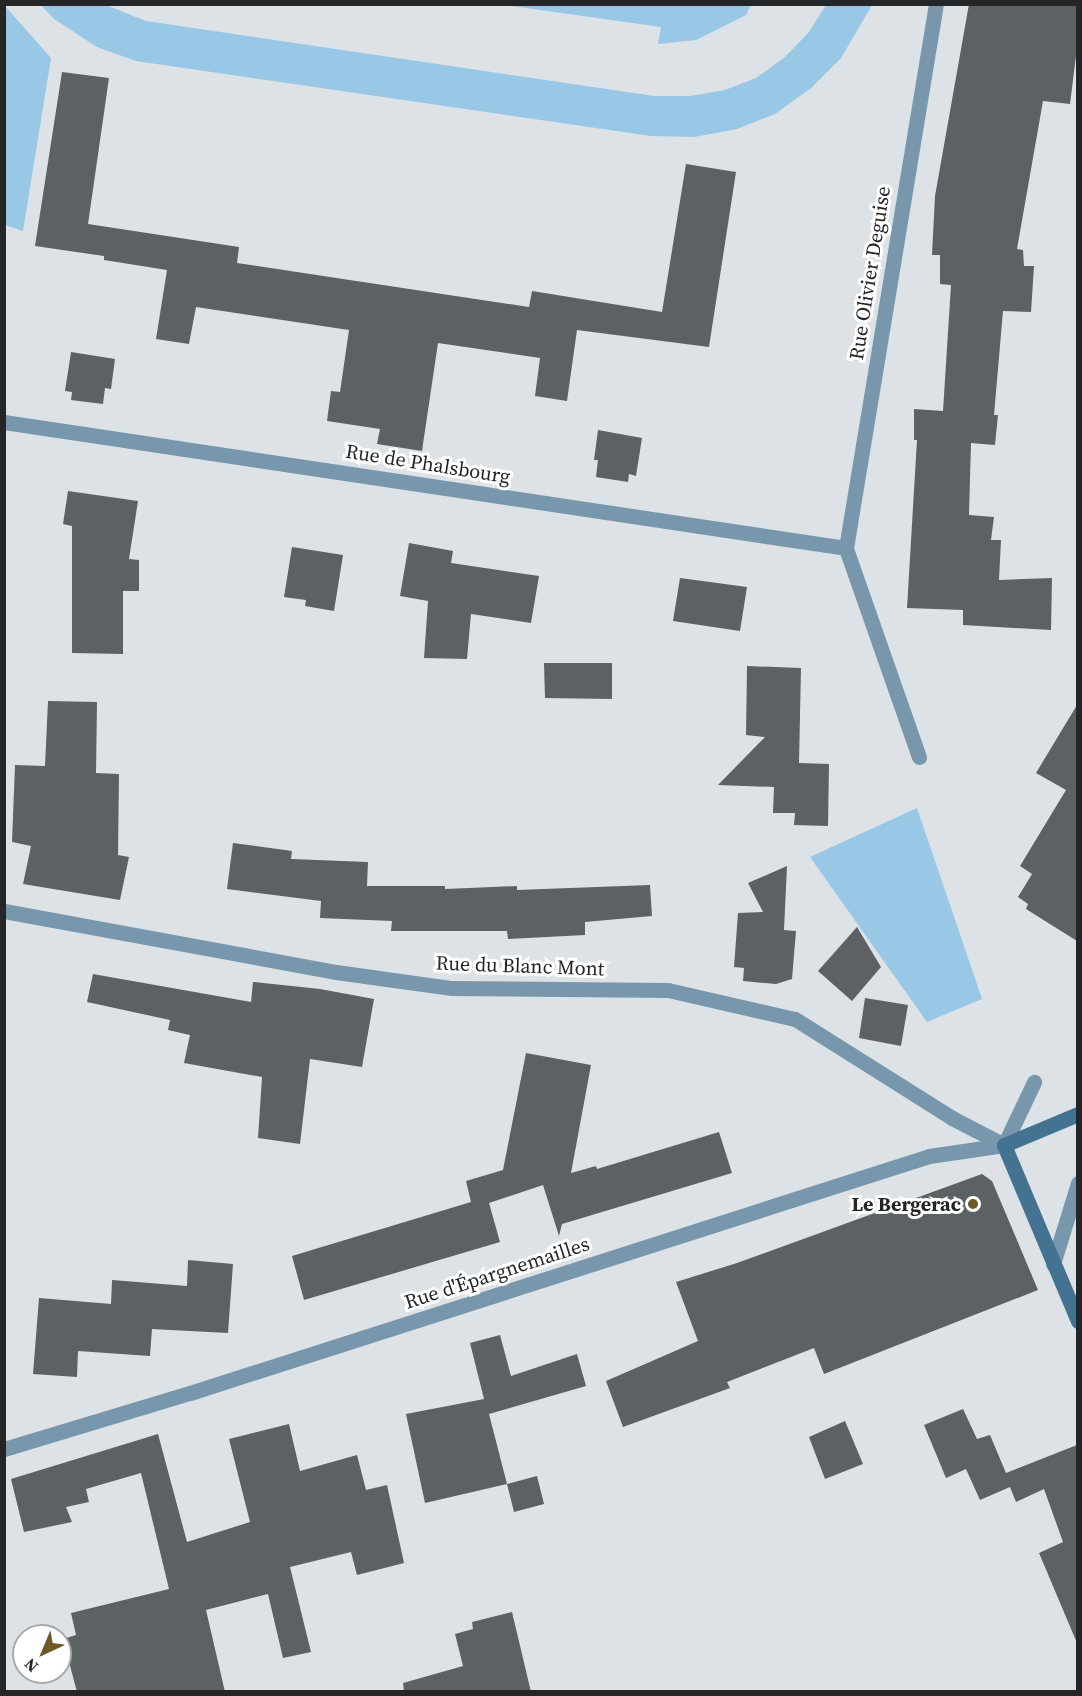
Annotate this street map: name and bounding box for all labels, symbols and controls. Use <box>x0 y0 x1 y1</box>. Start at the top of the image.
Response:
street label: Rue Olivier Deguise <box>844 184 896 362</box>
street label: Rue de Phalsbourg <box>344 439 512 489</box>
street label: Rue du Blanc Mont <box>435 951 605 981</box>
place label: Le Bergerac <box>852 1192 961 1216</box>
marker: Le Bergerac <box>966 1197 980 1211</box>
street label: Rue d'Épargnemailles <box>402 1232 592 1314</box>
north arrow <box>12 1624 72 1684</box>
text: N <box>19 1654 43 1677</box>

